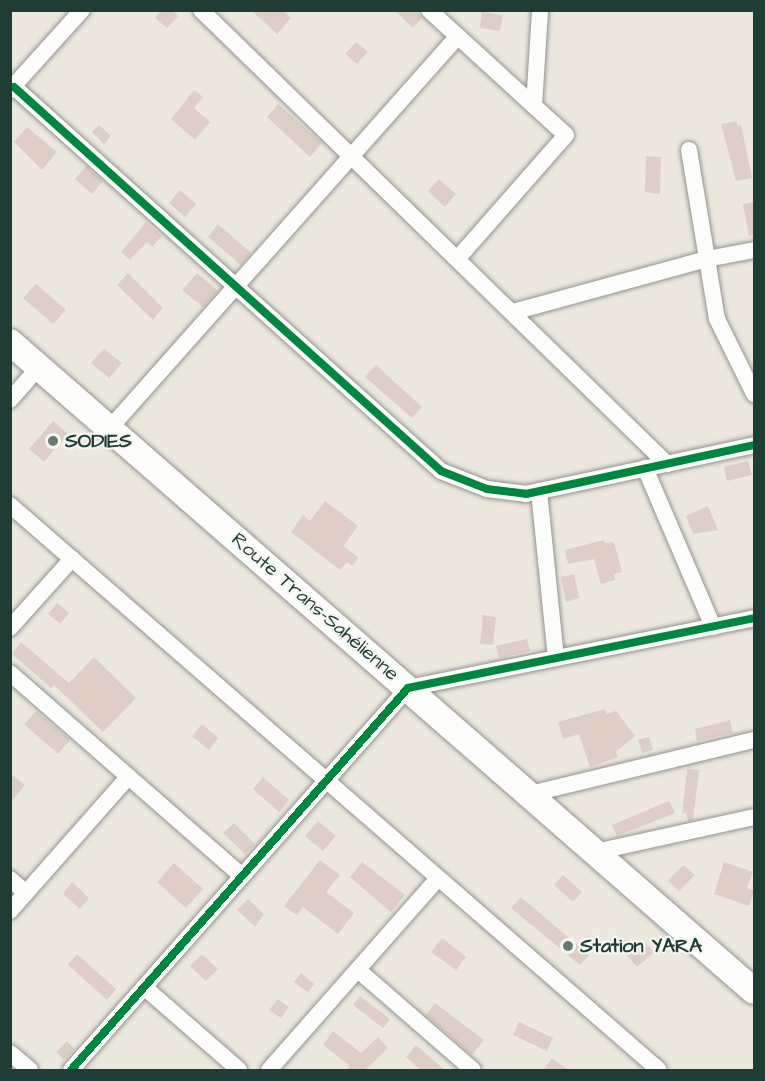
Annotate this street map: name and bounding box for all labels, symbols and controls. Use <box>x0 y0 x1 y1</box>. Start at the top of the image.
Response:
place label: SODIES <box>65 429 132 453</box>
marker: SODIES <box>46 434 60 448</box>
street label: Route Trans-Sahélienne <box>226 528 404 686</box>
place label: Station YARA <box>580 934 702 958</box>
marker: Station YARA <box>561 939 575 953</box>

